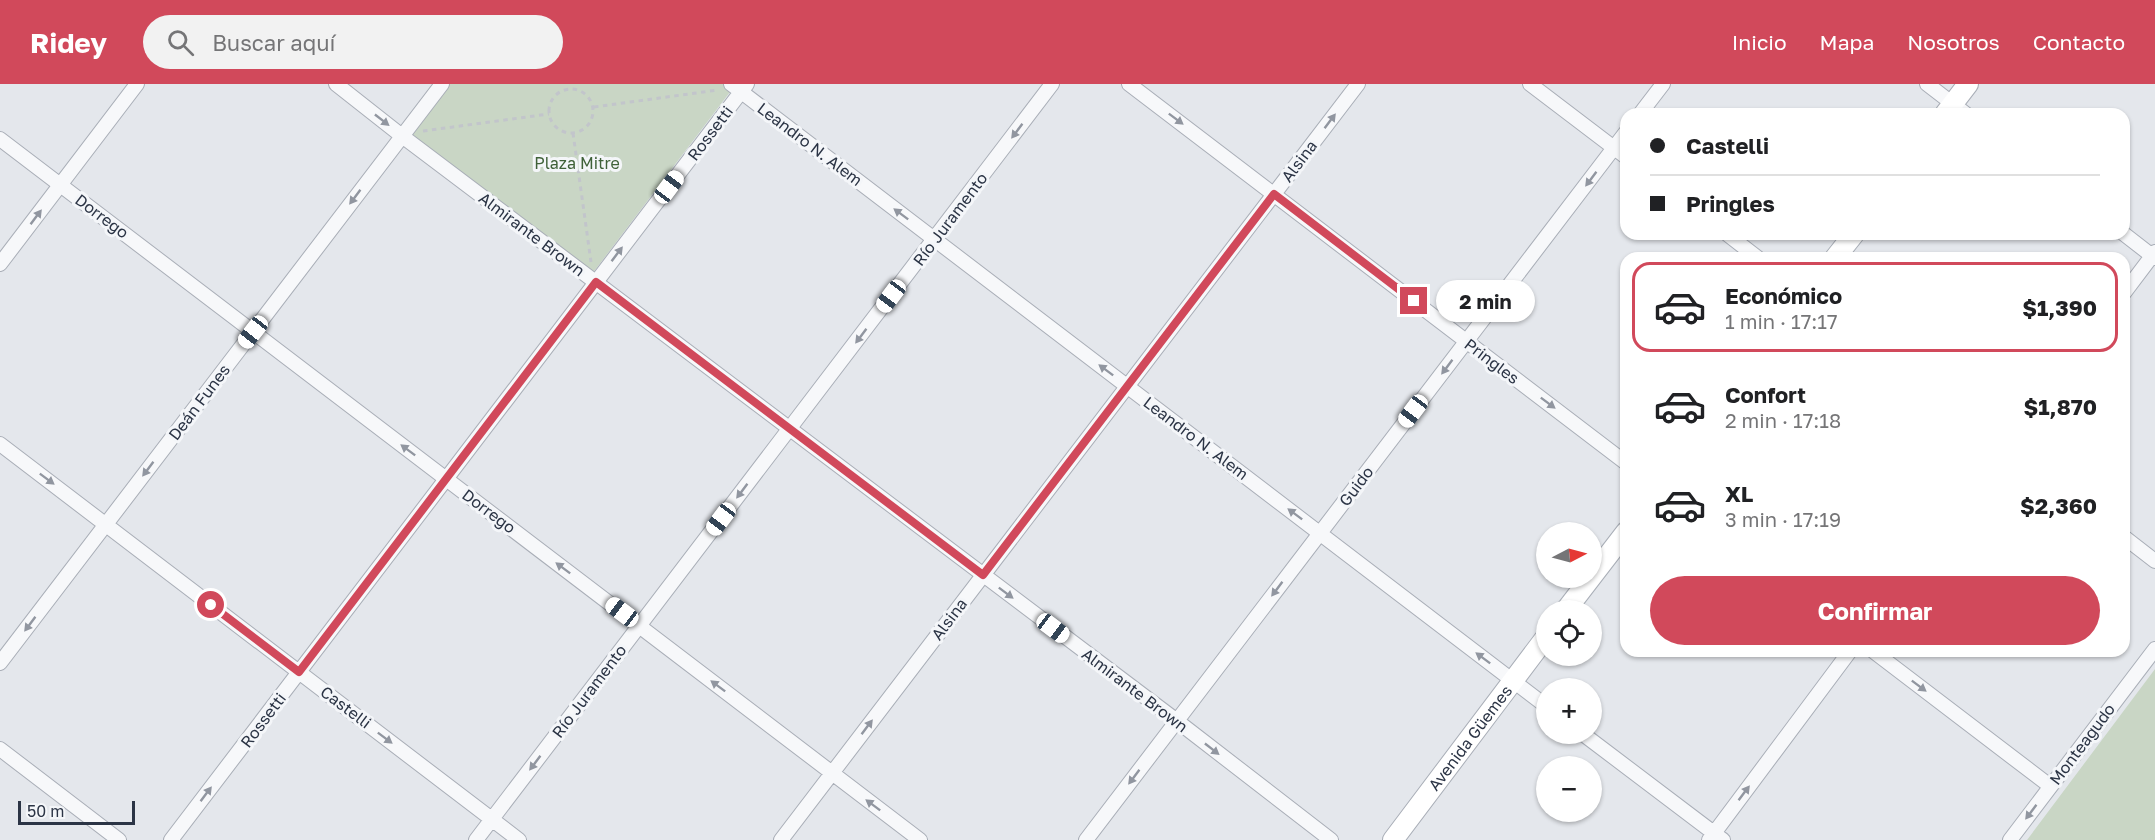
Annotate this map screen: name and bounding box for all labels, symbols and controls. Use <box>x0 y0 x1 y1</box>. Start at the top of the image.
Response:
search box <box>143 15 563 69</box>
text: Ridey <box>30 26 107 59</box>
icon: search <box>164 26 197 59</box>
text: Buscar aquí <box>212 29 336 56</box>
text: Inicio <box>1732 29 1787 55</box>
text: Mapa <box>1820 29 1874 55</box>
text: Nosotros <box>1907 29 2000 55</box>
text: Contacto <box>2033 29 2125 55</box>
street label: Leandro N. Alem <box>754 98 866 190</box>
street label: Rossetti <box>683 102 737 164</box>
one-way arrow <box>1168 113 1183 125</box>
one-way arrow <box>1323 113 1336 129</box>
one-way arrow <box>374 114 390 127</box>
one-way arrow <box>1011 122 1023 138</box>
text: Castelli <box>1686 132 1769 159</box>
street label: Alsina <box>1277 136 1321 186</box>
park label: Plaza Mitre <box>534 153 620 173</box>
car <box>651 167 687 207</box>
street label: Río Juramento <box>908 168 992 270</box>
one-way arrow <box>1584 171 1597 187</box>
street label: Almirante Brown <box>475 188 589 280</box>
street label: Dorrego <box>71 189 133 243</box>
one-way arrow <box>350 190 362 205</box>
text: Pringles <box>1686 190 1775 217</box>
one-way arrow <box>894 208 909 220</box>
one-way arrow <box>29 210 41 225</box>
one-way arrow <box>611 247 623 262</box>
car <box>873 276 909 316</box>
callout: 2 min <box>1435 280 1534 322</box>
icon: car <box>1653 280 1707 334</box>
text: Económico <box>1725 282 1842 309</box>
route end <box>1400 287 1427 314</box>
text: 2 min <box>1459 289 1512 313</box>
text: $1,390 <box>2022 294 2097 321</box>
text: 1 min · 17:17 <box>1725 309 1838 333</box>
car <box>235 312 271 352</box>
one-way arrow <box>855 328 867 343</box>
street label: Pringles <box>1461 334 1523 388</box>
street label: Deán Funes <box>164 360 234 444</box>
one-way arrow <box>1441 360 1453 375</box>
one-way arrow <box>1099 364 1115 376</box>
icon: car <box>1653 379 1707 433</box>
text: Confort <box>1725 381 1806 408</box>
car <box>1395 391 1431 431</box>
street label: Leandro N. Alem <box>1140 392 1252 484</box>
text: $1,870 <box>2024 393 2097 420</box>
one-way arrow <box>1540 397 1555 409</box>
text: 2 min · 17:18 <box>1725 408 1841 432</box>
one-way arrow <box>400 443 416 456</box>
one-way arrow <box>142 461 154 477</box>
street label: Guido <box>1335 462 1377 510</box>
one-way arrow <box>39 473 54 485</box>
icon: car <box>1653 478 1707 532</box>
text: XL <box>1725 480 1753 507</box>
one-way arrow <box>737 483 749 498</box>
street label: Dorrego <box>458 484 520 538</box>
text: $2,360 <box>2020 492 2097 519</box>
car <box>703 499 739 539</box>
text: 3 min · 17:19 <box>1725 507 1841 531</box>
one-way arrow <box>1287 508 1302 520</box>
north arrow <box>1536 522 1602 588</box>
map controls <box>1536 522 1602 822</box>
one-way arrow <box>556 562 572 574</box>
button: Confirmar <box>1650 576 2100 645</box>
one-way arrow <box>1271 581 1284 597</box>
one-way arrow <box>998 587 1014 599</box>
route start <box>197 591 224 618</box>
car <box>602 594 642 630</box>
street label: Alsina <box>927 594 971 644</box>
button: locate <box>1536 600 1602 666</box>
car <box>1033 610 1073 646</box>
one-way arrow <box>24 617 36 632</box>
street label: Río Juramento <box>547 640 631 742</box>
street label: Almirante Brown <box>1078 644 1192 736</box>
one-way arrow <box>1476 652 1491 664</box>
button: + <box>1536 678 1602 744</box>
one-way arrow <box>1912 680 1927 692</box>
street label: Castelli <box>317 681 375 733</box>
one-way arrow <box>711 681 726 693</box>
street label: Avenida Güemes <box>1424 681 1516 794</box>
street label: Rossetti <box>236 689 290 751</box>
street label: Monteagudo <box>2045 699 2119 789</box>
one-way arrow <box>861 719 873 734</box>
one-way arrow <box>378 731 393 743</box>
one-way arrow <box>1205 742 1220 754</box>
one-way arrow <box>529 755 541 770</box>
button: − <box>1536 756 1602 822</box>
one-way arrow <box>1128 770 1140 785</box>
one-way arrow <box>200 786 212 801</box>
one-way arrow <box>1737 786 1749 801</box>
scale bar <box>18 798 135 826</box>
one-way arrow <box>866 799 881 811</box>
text: 50 m <box>27 801 64 821</box>
one-way arrow <box>2025 805 2037 820</box>

